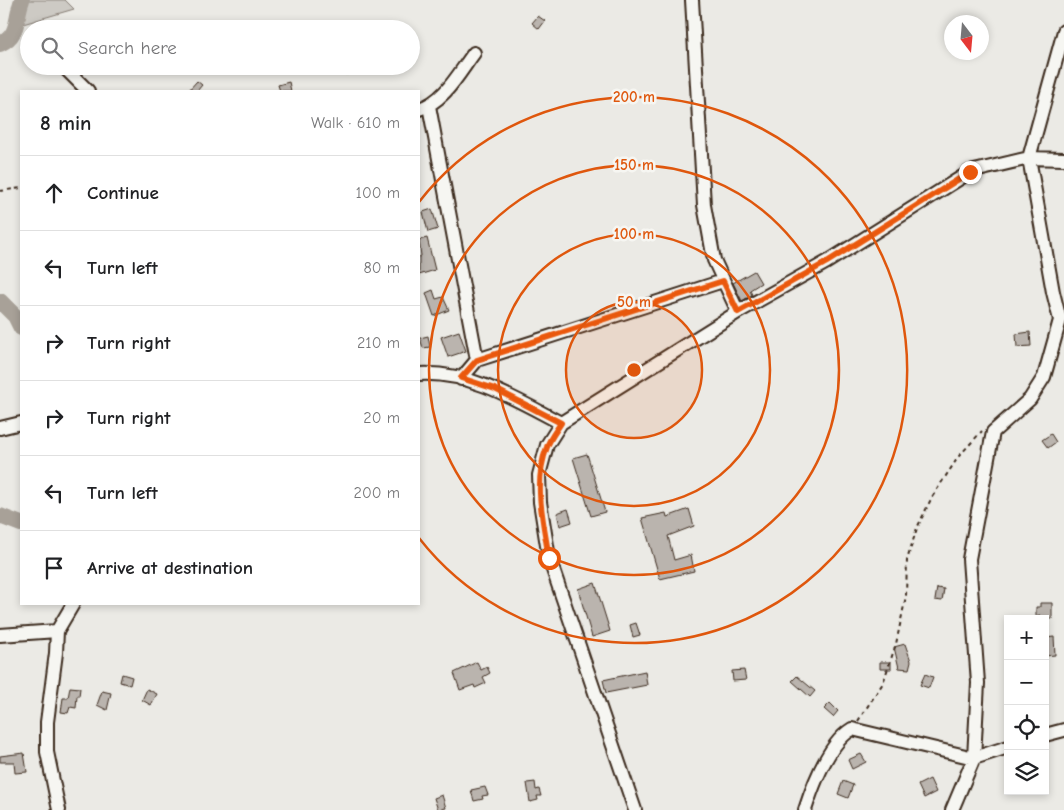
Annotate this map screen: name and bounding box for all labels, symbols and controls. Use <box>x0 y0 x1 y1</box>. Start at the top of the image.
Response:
north arrow <box>944 15 989 60</box>
search box <box>20 20 420 75</box>
icon: search <box>38 34 66 62</box>
text: Search here <box>78 37 177 59</box>
text: 200 m <box>613 88 655 106</box>
text: 8 min <box>40 111 91 135</box>
text: Walk · 610 m <box>311 114 400 132</box>
text: 150 m <box>614 156 654 174</box>
route end <box>959 161 982 184</box>
icon: ahead <box>40 179 68 207</box>
text: Continue <box>87 182 159 204</box>
text: 100 m <box>356 184 400 202</box>
text: 100 m <box>614 225 654 243</box>
icon: left <box>40 254 68 282</box>
text: Turn left <box>87 257 158 279</box>
text: 80 m <box>363 259 400 277</box>
text: 50 m <box>617 293 651 311</box>
icon: right <box>40 329 68 357</box>
text: Turn right <box>87 332 171 354</box>
text: 210 m <box>357 334 400 352</box>
centre of rings <box>625 361 643 379</box>
icon: right <box>40 404 68 432</box>
text: Turn right <box>87 407 171 429</box>
text: 20 m <box>363 409 400 427</box>
icon: left <box>40 479 68 507</box>
text: Turn left <box>87 482 158 504</box>
text: 200 m <box>354 484 400 502</box>
route start <box>538 547 561 570</box>
icon: arrive <box>40 554 68 582</box>
text: Arrive at destination <box>87 557 253 579</box>
map controls <box>1004 615 1049 795</box>
button: + <box>1004 615 1049 660</box>
button: − <box>1004 660 1049 705</box>
button: locate <box>1004 705 1049 750</box>
button: layers <box>1004 750 1049 795</box>

